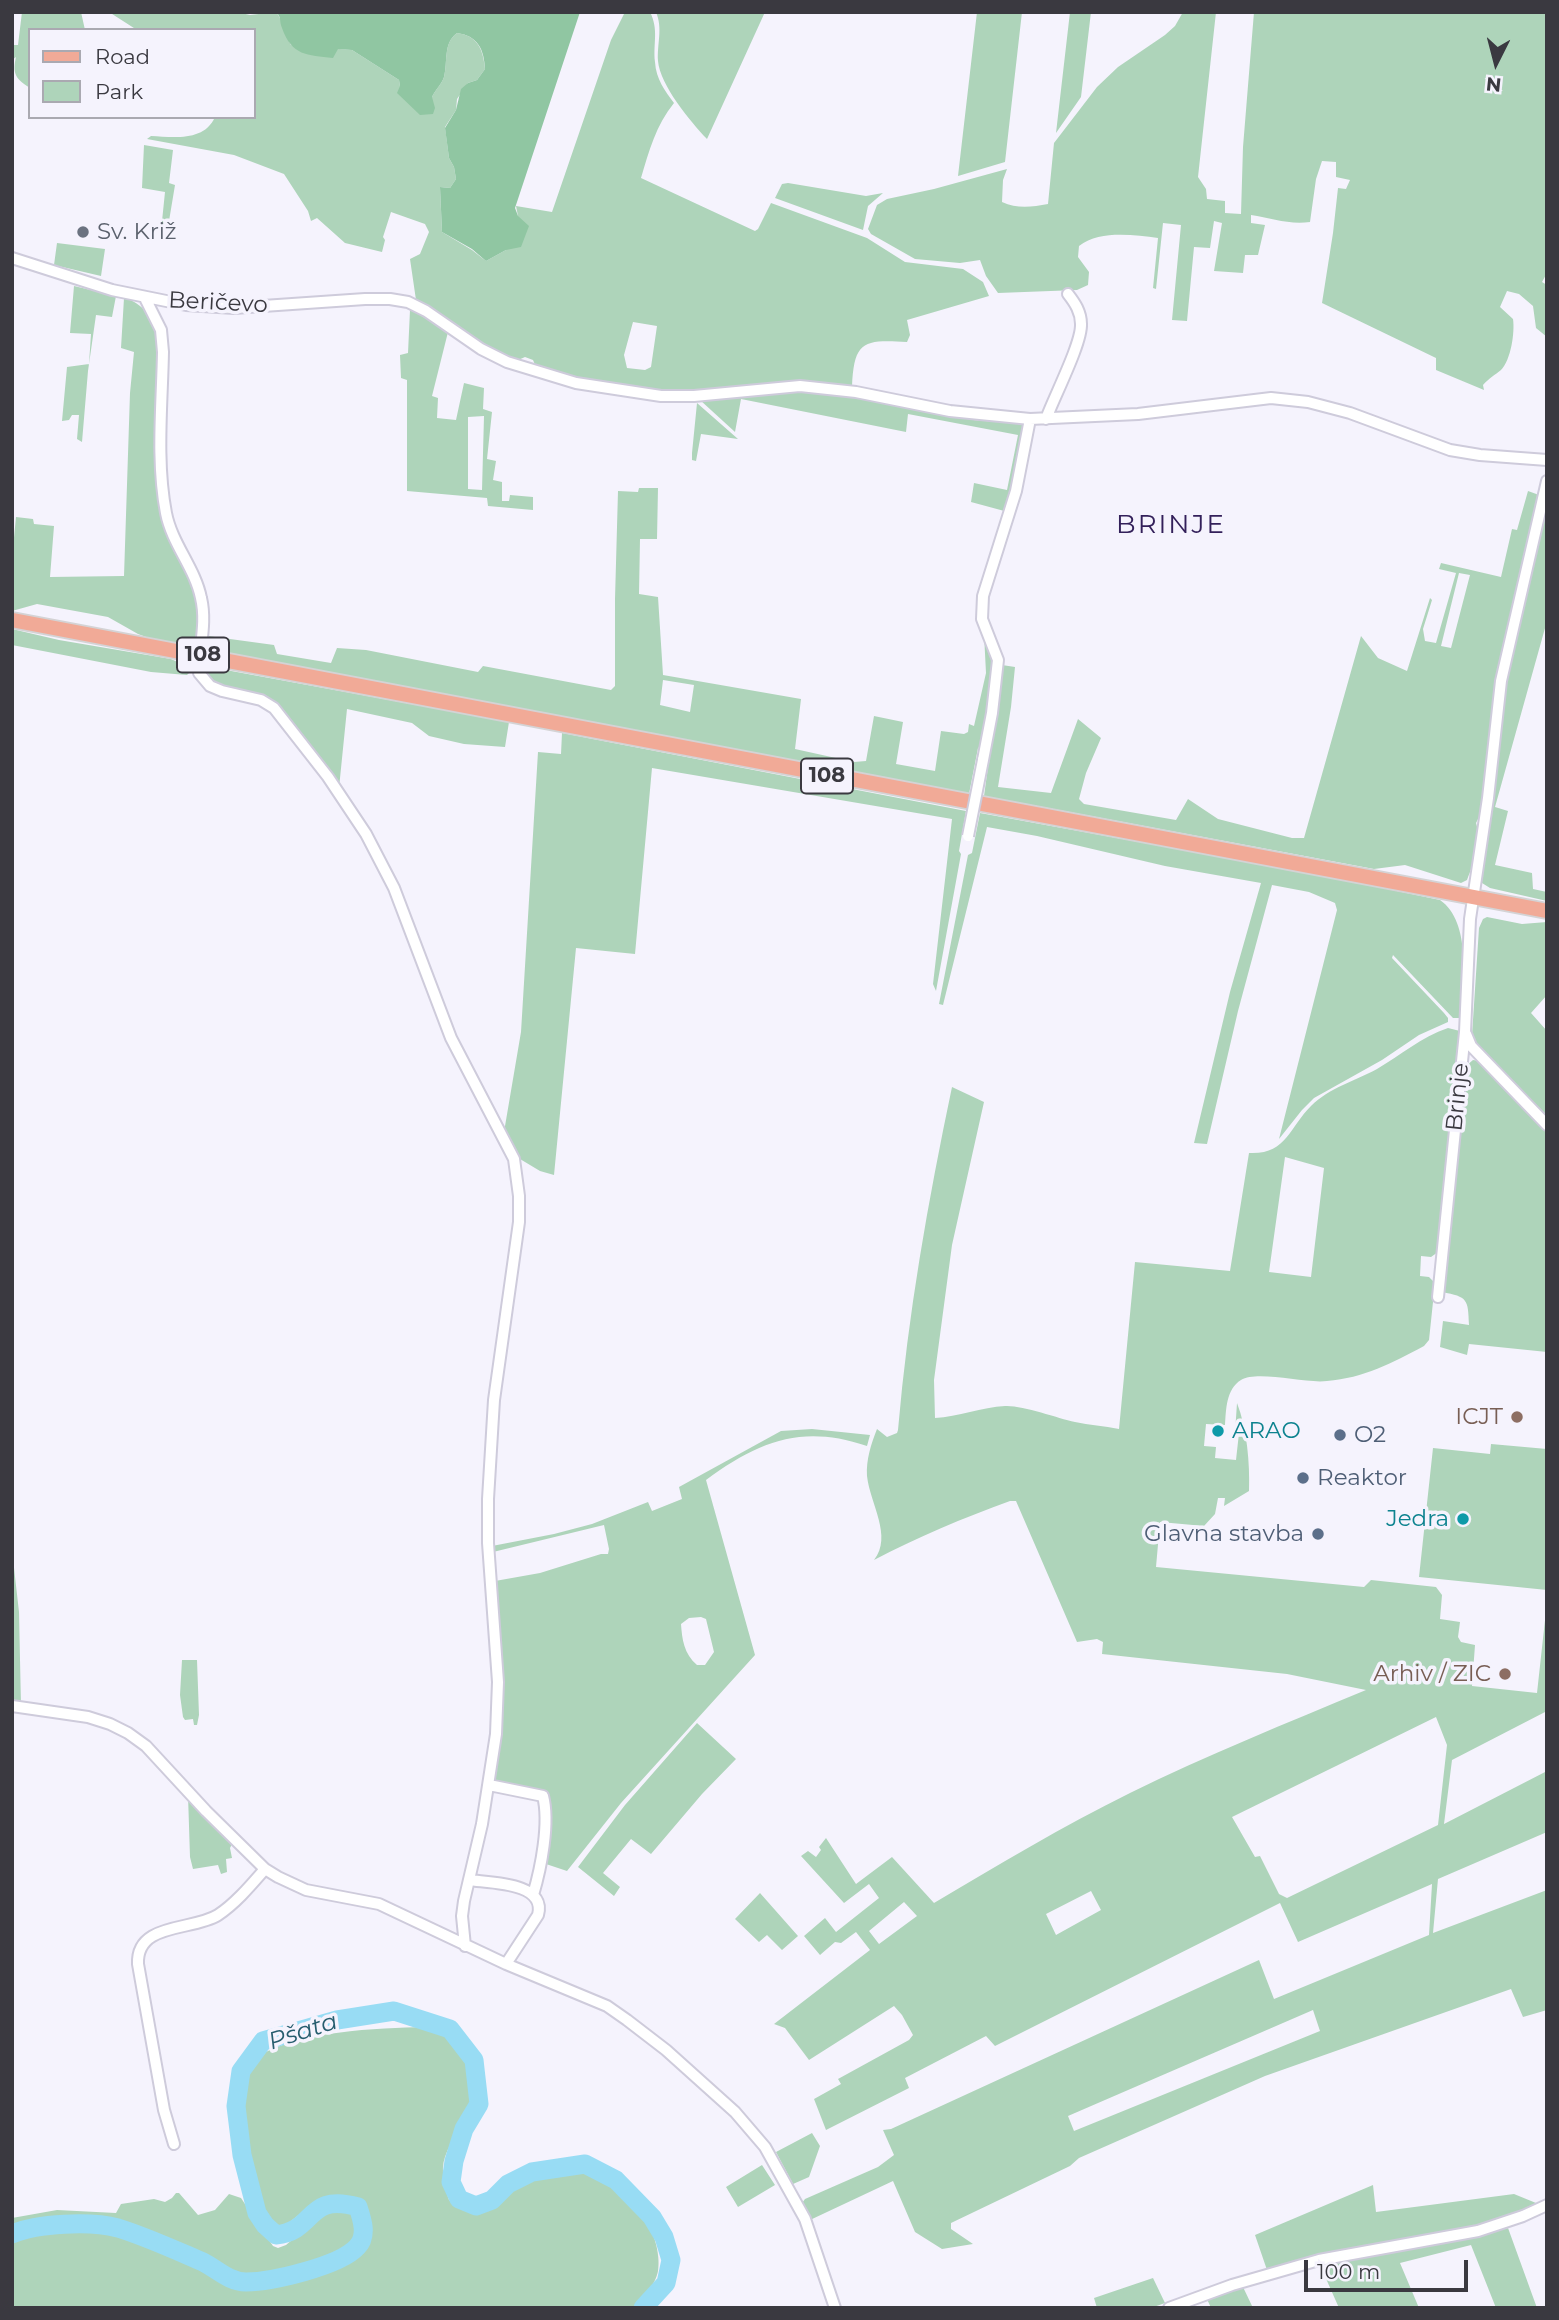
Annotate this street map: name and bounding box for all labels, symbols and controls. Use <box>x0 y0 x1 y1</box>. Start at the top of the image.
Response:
legend <box>28 28 256 119</box>
north arrow <box>1461 28 1531 98</box>
text: Road <box>95 44 150 69</box>
text: N <box>1485 72 1503 97</box>
text: Park <box>95 79 143 104</box>
place label: Sv. Križ <box>97 218 177 246</box>
marker: Sv. Križ <box>75 224 91 240</box>
street label: Beričevo <box>168 287 268 319</box>
district label: BRINJE <box>1117 509 1225 541</box>
road number: 108 <box>177 638 229 672</box>
road number: 108 <box>801 758 853 794</box>
street label: Brinje <box>1441 1062 1475 1132</box>
place label: ICJT <box>1455 1403 1503 1431</box>
marker: ICJT <box>1509 1409 1525 1425</box>
place label: ARAO <box>1232 1417 1301 1445</box>
place label: O2 <box>1354 1421 1386 1449</box>
marker: ARAO <box>1210 1423 1226 1439</box>
marker: O2 <box>1332 1427 1348 1443</box>
place label: Reaktor <box>1317 1464 1407 1492</box>
marker: Reaktor <box>1295 1470 1311 1486</box>
place label: Jedra <box>1386 1505 1449 1533</box>
marker: Jedra <box>1455 1511 1471 1527</box>
place label: Glavna stavba <box>1144 1520 1304 1548</box>
marker: Glavna stavba <box>1310 1526 1326 1542</box>
place label: Arhiv / ZIC <box>1373 1660 1491 1688</box>
marker: Arhiv / ZIC <box>1497 1666 1513 1682</box>
water label: Pšata <box>265 2007 341 2057</box>
scale bar <box>1307 2246 1472 2290</box>
text: 100 m <box>1317 2259 1380 2284</box>

